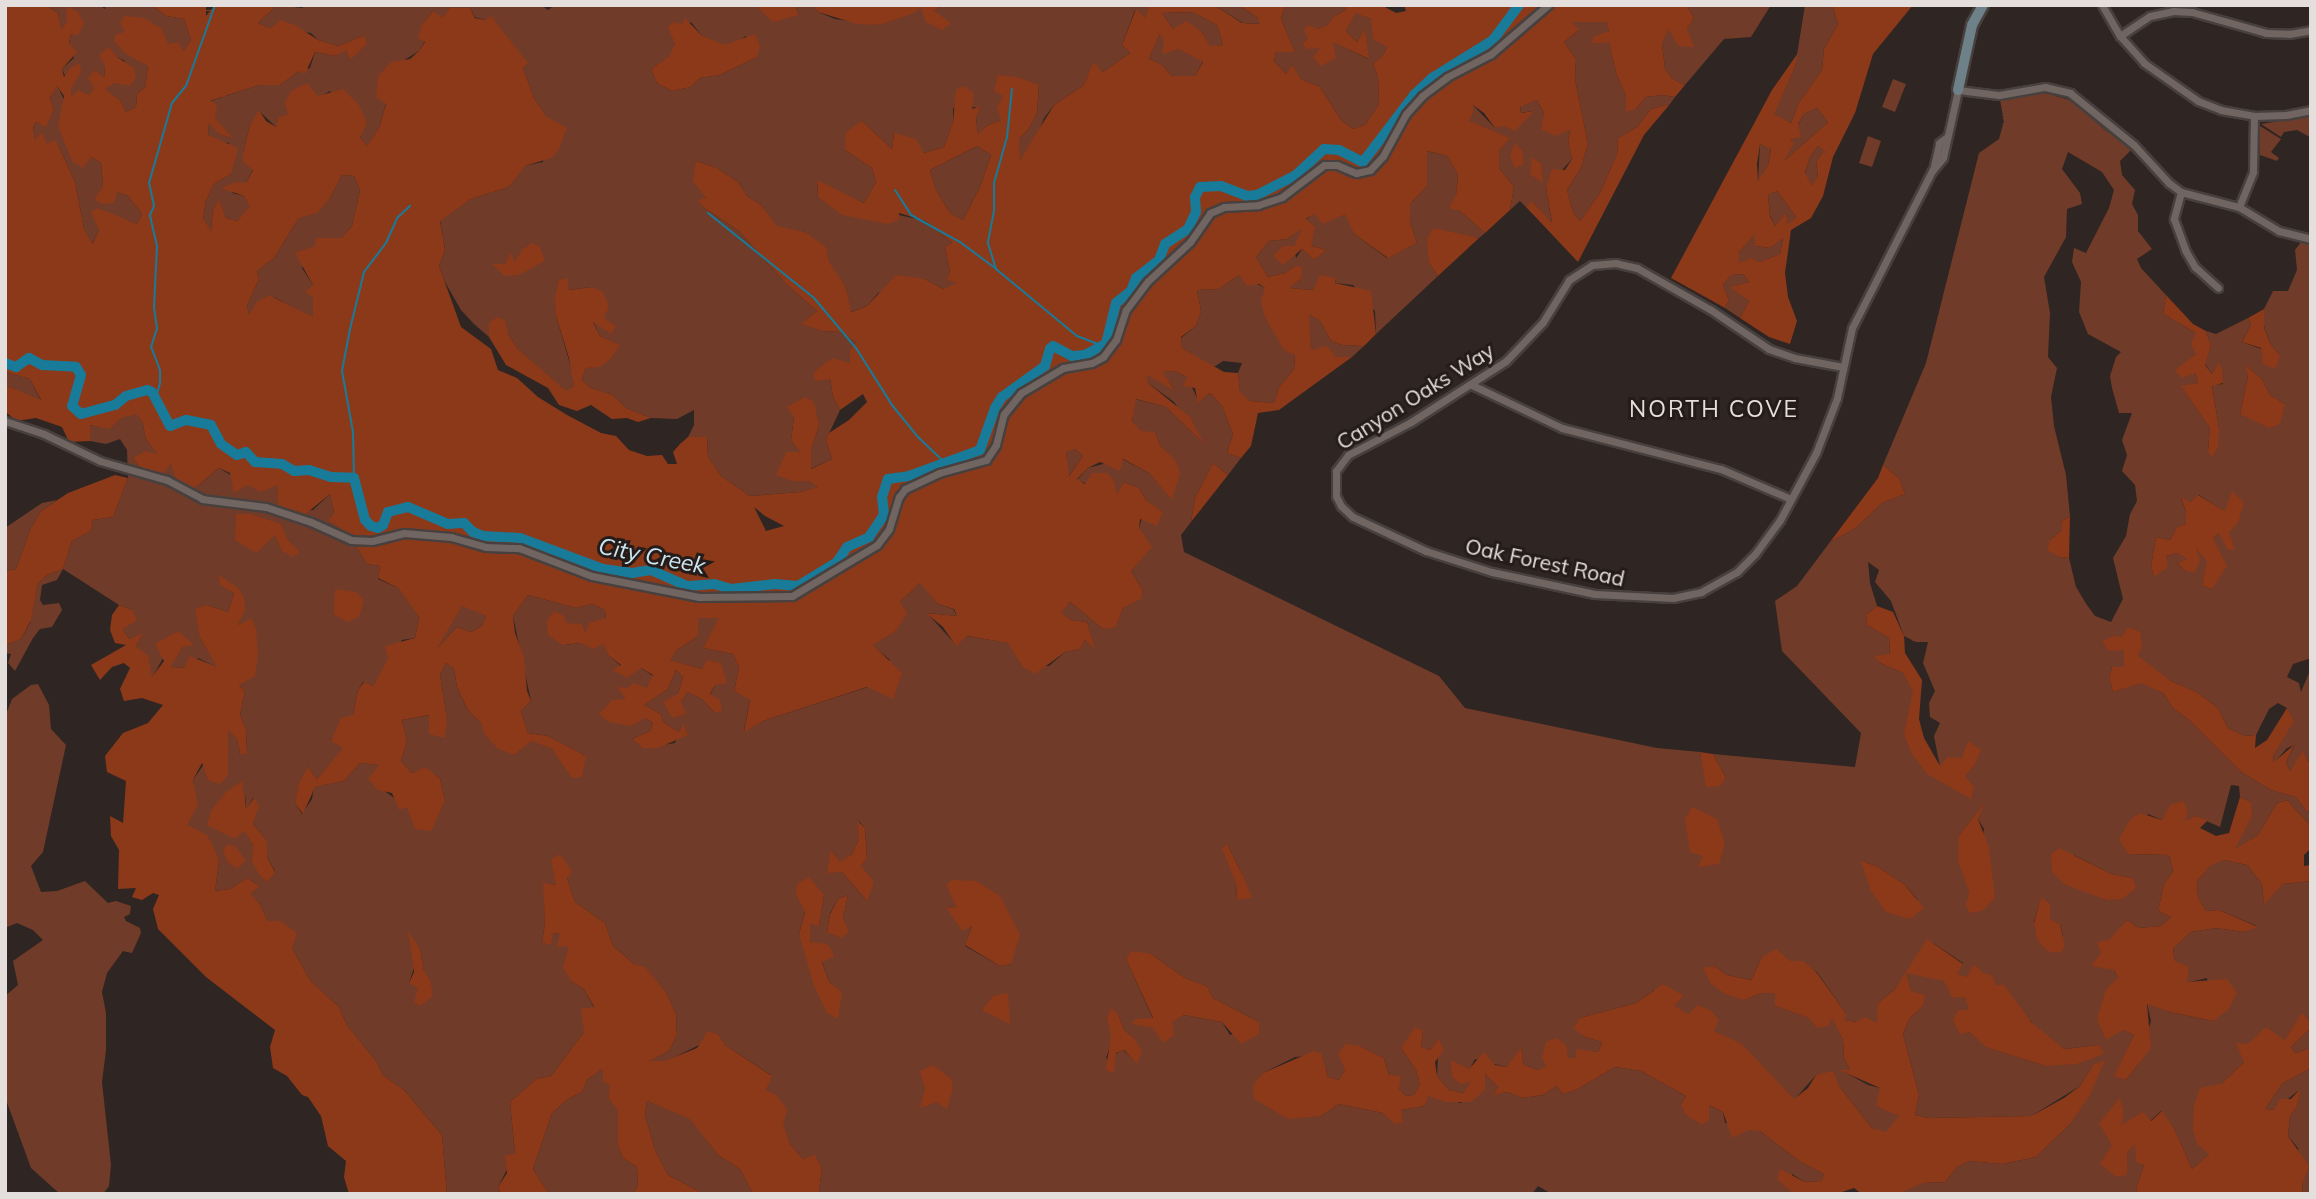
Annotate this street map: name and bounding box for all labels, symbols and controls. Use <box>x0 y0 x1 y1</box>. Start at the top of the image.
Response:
street label: Canyon Oaks Way <box>1332 337 1498 455</box>
district label: NORTH COVE <box>1630 395 1798 423</box>
water label: City Creek <box>596 532 708 580</box>
street label: Oak Forest Road <box>1463 533 1627 591</box>

